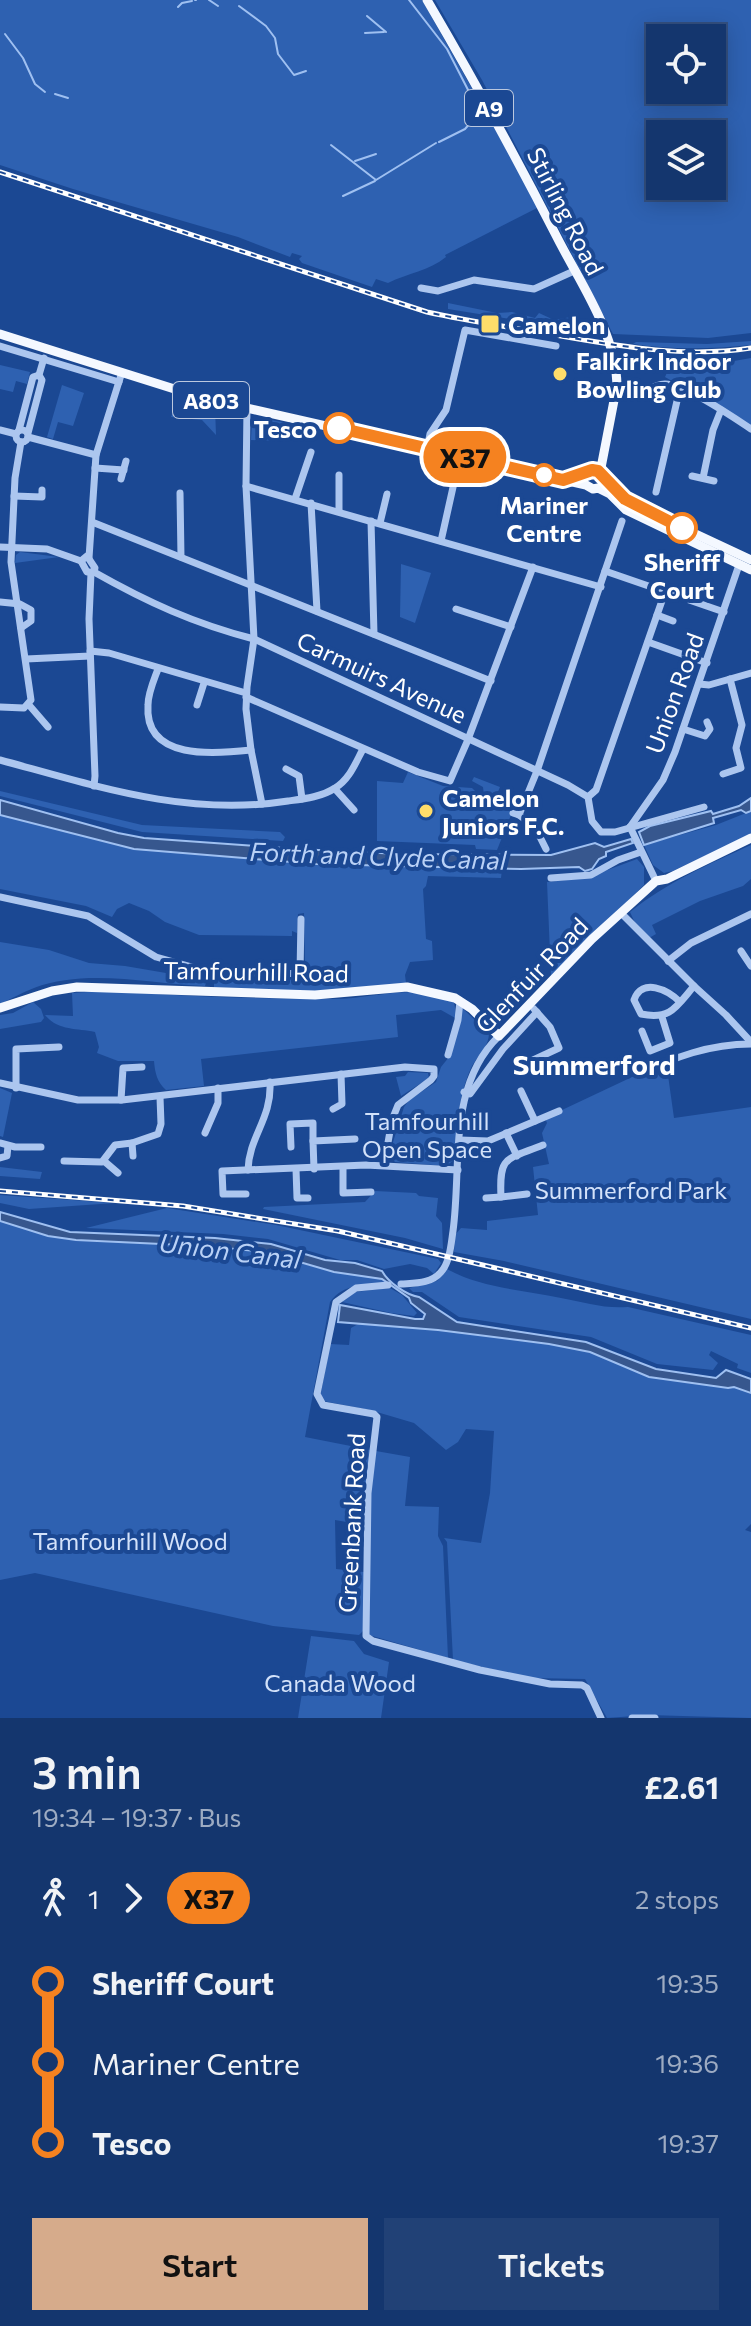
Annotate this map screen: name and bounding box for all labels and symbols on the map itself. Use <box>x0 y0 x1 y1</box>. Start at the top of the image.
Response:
road number: A9 <box>465 90 513 126</box>
street label: Stirling Road <box>522 142 610 280</box>
place label: Camelon <box>508 310 605 339</box>
marker: Camelon <box>479 313 501 335</box>
place label: Falkirk Indoor Bowling Club <box>576 346 731 403</box>
marker: Falkirk Indoor Bowling Club <box>551 365 569 383</box>
road number: A803 <box>173 382 249 418</box>
marker: Tesco <box>324 413 354 443</box>
place label: Tesco <box>253 414 317 443</box>
line badge: X37 <box>419 431 511 483</box>
marker: Mariner Centre <box>533 464 555 486</box>
place label: Mariner Centre <box>500 490 588 547</box>
marker: Sheriff Court <box>667 513 697 543</box>
place label: Sheriff Court <box>644 547 721 604</box>
street label: Carmuirs Avenue <box>293 625 471 729</box>
street label: Union Road <box>639 629 709 757</box>
place label: Camelon Juniors F.C. <box>442 783 564 840</box>
marker: Camelon Juniors F.C. <box>417 802 435 820</box>
water label: Forth and Clyde Canal <box>249 835 508 875</box>
street label: Glenfuir Road <box>469 911 593 1039</box>
street label: Tamfourhill Road <box>163 955 349 987</box>
district label: Summerford <box>512 1047 676 1081</box>
park label: Tamfourhill Open Space <box>362 1106 492 1163</box>
park label: Summerford Park <box>535 1175 727 1204</box>
water label: Union Canal <box>157 1226 304 1274</box>
street label: Greenbank Road <box>332 1432 370 1614</box>
park label: Tamfourhill Wood <box>32 1526 228 1555</box>
park label: Canada Wood <box>264 1668 416 1697</box>

